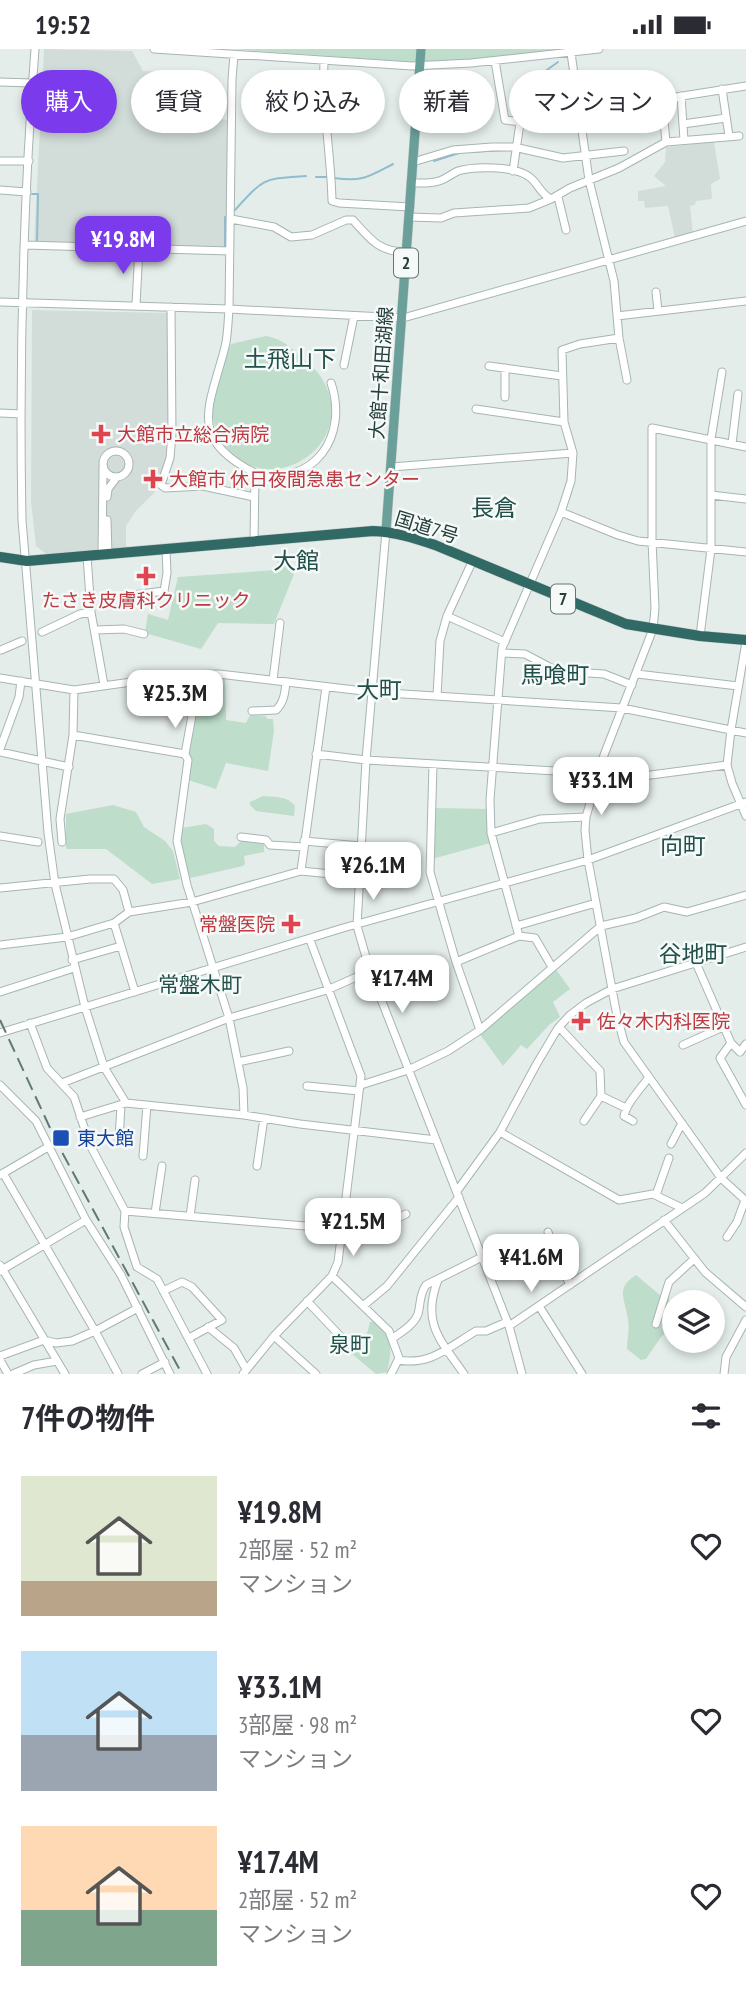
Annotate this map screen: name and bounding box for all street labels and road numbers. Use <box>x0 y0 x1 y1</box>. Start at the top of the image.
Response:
road number: 2 <box>394 249 418 278</box>
street label: 大館十和田湖線 <box>364 306 398 440</box>
street label: 国道7号 <box>392 506 462 548</box>
road number: 7 <box>551 585 575 613</box>

